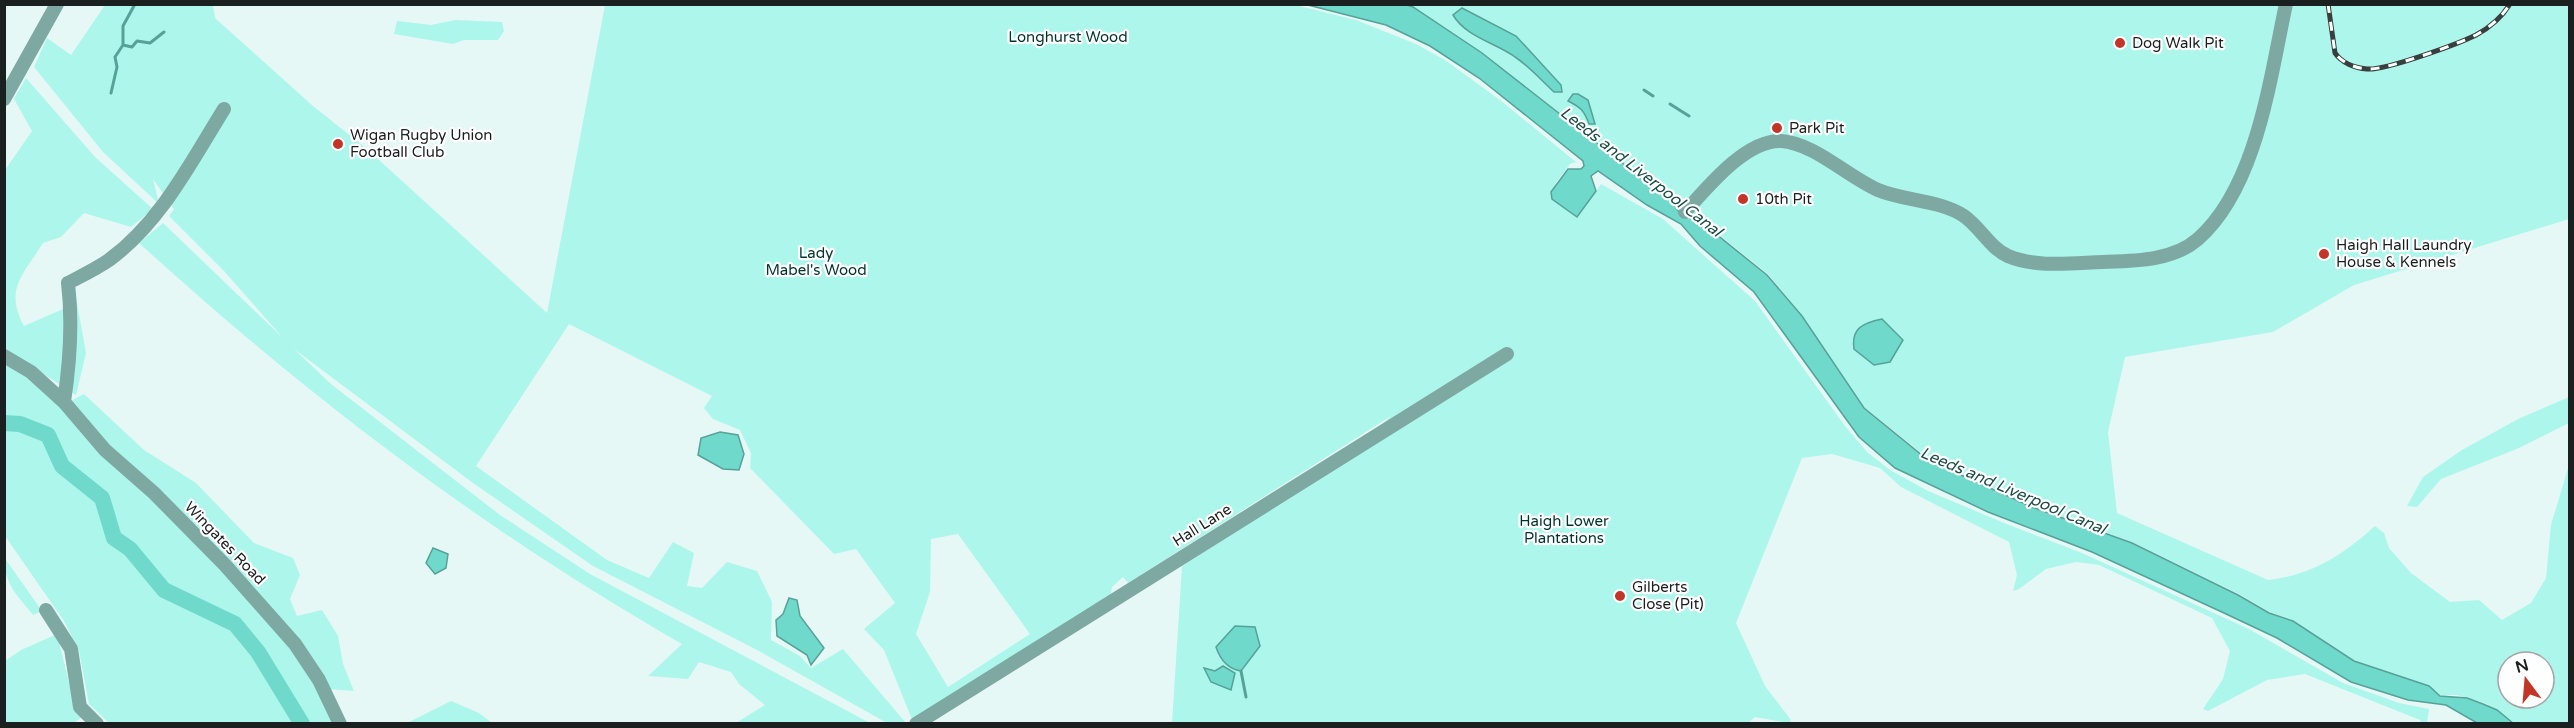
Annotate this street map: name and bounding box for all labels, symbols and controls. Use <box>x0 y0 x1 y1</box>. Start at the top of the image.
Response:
park label: Longhurst Wood <box>1008 28 1128 46</box>
place label: Dog Walk Pit <box>2132 34 2224 52</box>
marker: Dog Walk Pit <box>2113 36 2127 50</box>
water label: Leeds and Liverpool Canal <box>1556 103 1727 243</box>
place label: Park Pit <box>1789 119 1845 137</box>
marker: Park Pit <box>1770 121 1784 135</box>
place label: Wigan Rugby Union Football Club <box>350 126 493 161</box>
marker: Wigan Rugby Union Football Club <box>331 137 345 151</box>
place label: 10th Pit <box>1755 190 1812 208</box>
marker: 10th Pit <box>1736 192 1750 206</box>
place label: Haigh Hall Laundry House & Kennels <box>2336 236 2472 271</box>
park label: Lady Mabel's Wood <box>765 244 867 279</box>
marker: Haigh Hall Laundry House & Kennels <box>2317 247 2331 261</box>
water label: Leeds and Liverpool Canal <box>1917 443 2111 540</box>
street label: Wingates Road <box>181 498 269 588</box>
street label: Hall Lane <box>1169 500 1235 550</box>
park label: Haigh Lower Plantations <box>1519 512 1609 547</box>
place label: Gilberts Close (Pit) <box>1632 578 1704 613</box>
marker: Gilberts Close (Pit) <box>1613 589 1627 603</box>
north arrow <box>2496 650 2556 710</box>
text: N <box>2513 655 2531 678</box>

